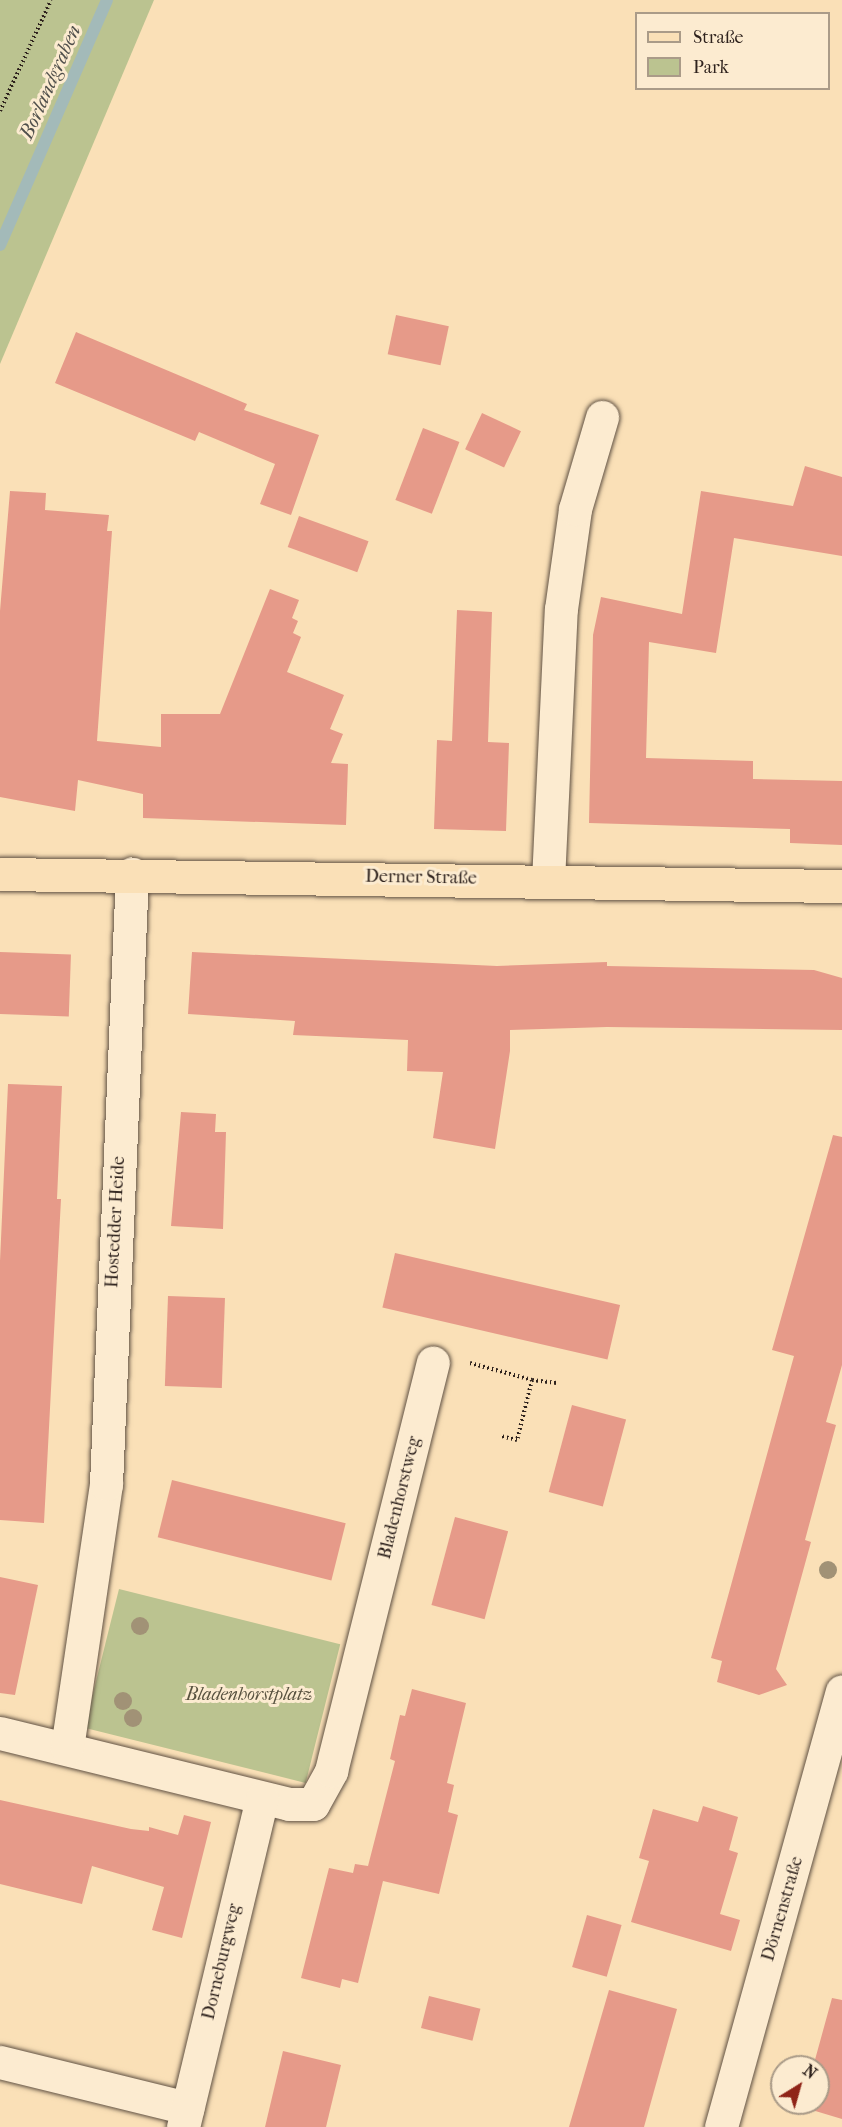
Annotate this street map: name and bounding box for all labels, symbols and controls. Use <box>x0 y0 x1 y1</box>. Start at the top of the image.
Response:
legend <box>635 12 830 90</box>
water label: Borlandgraben <box>14 21 86 143</box>
text: Straße <box>693 27 743 48</box>
text: Park <box>693 57 729 78</box>
street label: Derner Straße <box>365 866 477 890</box>
street label: Hostedder Heide <box>102 1156 130 1288</box>
street label: Bladenhorstweg <box>374 1435 426 1561</box>
park label: Bladenhorstplatz <box>186 1684 312 1706</box>
street label: Dörnenstraße <box>758 1854 808 1964</box>
street label: Dorneburgweg <box>198 1902 246 2022</box>
north arrow <box>770 2055 830 2115</box>
text: N <box>799 2061 820 2083</box>

